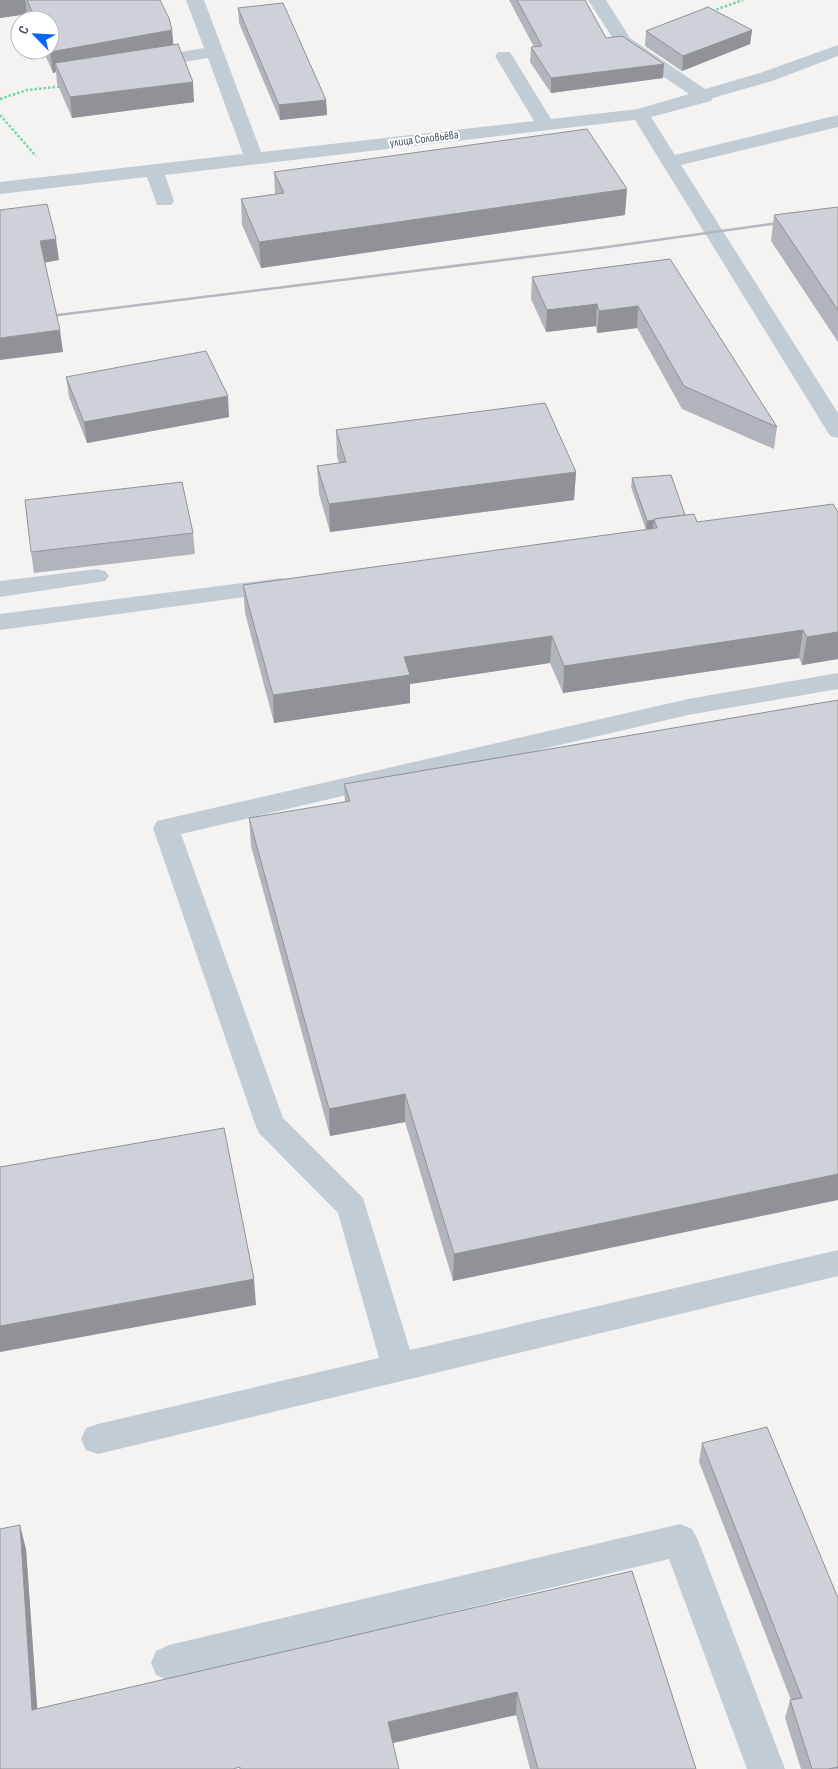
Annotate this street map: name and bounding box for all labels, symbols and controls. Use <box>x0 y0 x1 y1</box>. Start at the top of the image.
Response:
north arrow <box>10 10 60 60</box>
text: С <box>14 23 33 37</box>
street label: улица Соловьёва <box>389 127 460 151</box>

